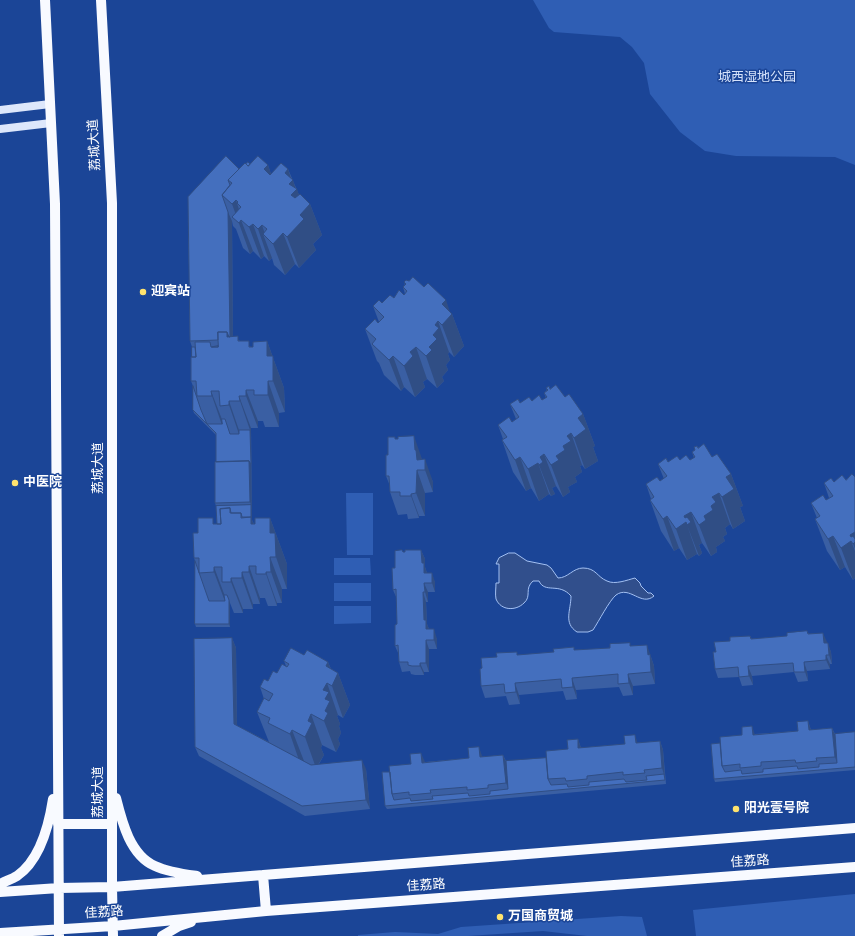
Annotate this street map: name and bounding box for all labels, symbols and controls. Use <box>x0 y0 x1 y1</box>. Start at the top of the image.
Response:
park label: 城西湿地公园 <box>718 70 796 86</box>
street label: 荔城大道 <box>86 119 104 171</box>
place label: 迎宾站 <box>151 284 190 300</box>
marker: 迎宾站 <box>138 287 148 297</box>
street label: 荔城大道 <box>91 442 107 494</box>
place label: 中医院 <box>23 475 62 491</box>
marker: 中医院 <box>10 478 20 488</box>
street label: 荔城大道 <box>91 766 107 818</box>
place label: 阳光壹号院 <box>744 801 809 817</box>
marker: 阳光壹号院 <box>731 804 741 814</box>
street label: 佳荔路 <box>730 853 770 871</box>
street label: 佳荔路 <box>406 877 446 895</box>
street label: 佳荔路 <box>84 904 124 922</box>
place label: 万国商贸城 <box>508 909 573 925</box>
marker: 万国商贸城 <box>495 912 505 922</box>

